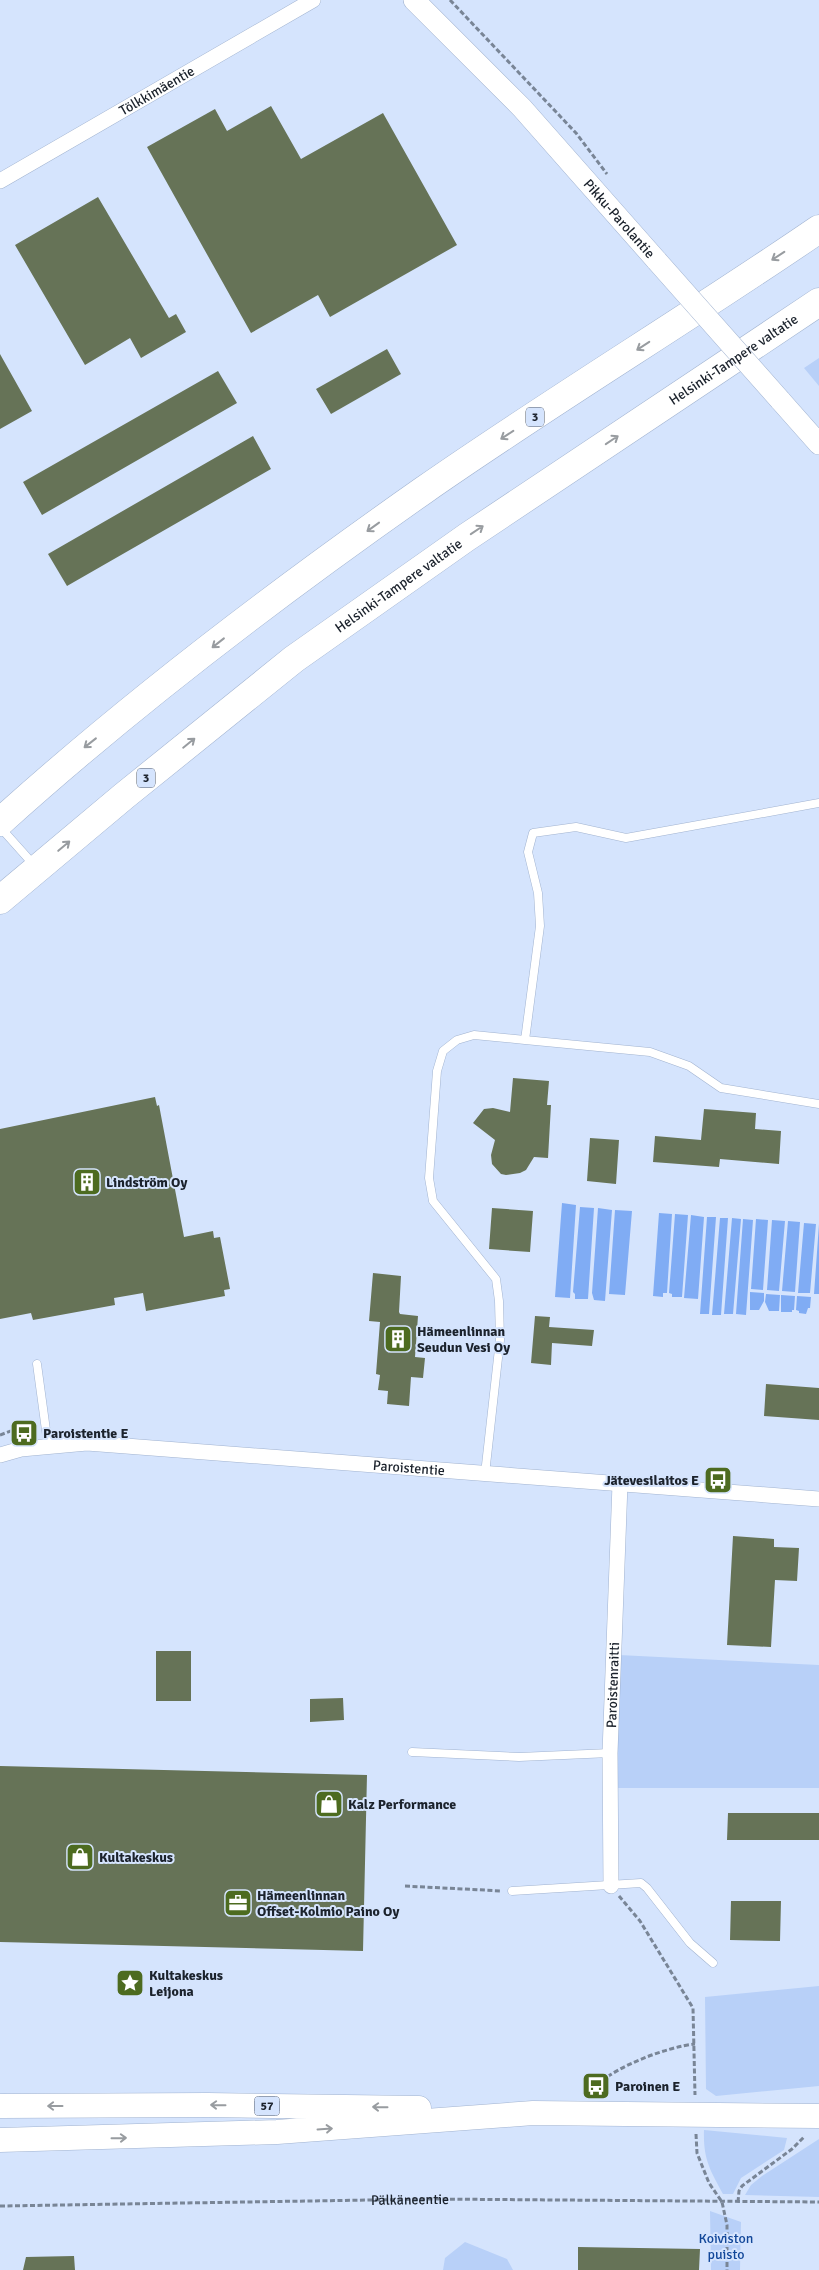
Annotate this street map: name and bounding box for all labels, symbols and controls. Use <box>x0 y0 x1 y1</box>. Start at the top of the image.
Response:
street label: Tölkkimäentie <box>116 62 197 119</box>
street label: Pikku-Parolantie <box>580 175 659 261</box>
one-way arrow <box>772 251 786 261</box>
street label: Helsinki-Tampere valtatie <box>665 310 801 408</box>
one-way arrow <box>636 341 650 351</box>
road number: 3 <box>526 408 544 427</box>
one-way arrow <box>500 430 514 440</box>
one-way arrow <box>605 435 619 445</box>
one-way arrow <box>366 522 380 532</box>
one-way arrow <box>470 525 484 535</box>
street label: Helsinki-Tampere valtatie <box>332 535 465 636</box>
one-way arrow <box>211 638 225 648</box>
one-way arrow <box>83 738 97 748</box>
one-way arrow <box>183 738 196 749</box>
road number: 3 <box>137 768 155 788</box>
one-way arrow <box>57 841 70 852</box>
building icon: Lindström Oy <box>72 1167 102 1197</box>
place label: Lindström Oy <box>106 1174 187 1191</box>
place label: Hämeenlinnan Seudun Vesi Oy <box>417 1323 510 1356</box>
building icon: Hämeenlinnan Seudun Vesi Oy <box>383 1324 413 1354</box>
bus stop icon: Paroistentie E <box>9 1418 39 1448</box>
place label: Paroistentie E <box>43 1425 128 1442</box>
street label: Paroistentie <box>372 1456 446 1479</box>
bus stop icon: Jätevesilaitos E <box>703 1465 733 1495</box>
place label: Jätevesilaitos E <box>604 1472 699 1489</box>
street label: Paroistenraitti <box>602 1642 623 1728</box>
shop icon: Kalz Performance <box>314 1789 344 1819</box>
place label: Kalz Performance <box>348 1796 456 1813</box>
shop icon: Kultakeskus <box>65 1842 95 1872</box>
place label: Kultakeskus <box>99 1849 173 1866</box>
place label: Hämeenlinnan Offset-Kolmio Paino Oy <box>257 1887 399 1920</box>
office icon: Hämeenlinnan Offset-Kolmio Paino Oy <box>223 1888 253 1918</box>
place label: Kultakeskus Leijona <box>149 1967 223 2000</box>
place icon: Kultakeskus Leijona <box>115 1968 145 1998</box>
bus stop icon: Paroinen E <box>581 2071 611 2101</box>
place label: Paroinen E <box>615 2078 680 2095</box>
road number: 57 <box>254 2096 280 2116</box>
one-way arrow <box>210 2100 226 2110</box>
one-way arrow <box>47 2101 64 2111</box>
one-way arrow <box>372 2102 388 2112</box>
one-way arrow <box>317 2124 333 2133</box>
one-way arrow <box>110 2133 126 2142</box>
street label: Pälkäneentie <box>371 2190 449 2208</box>
park label: Koiviston puisto <box>699 2230 753 2263</box>

